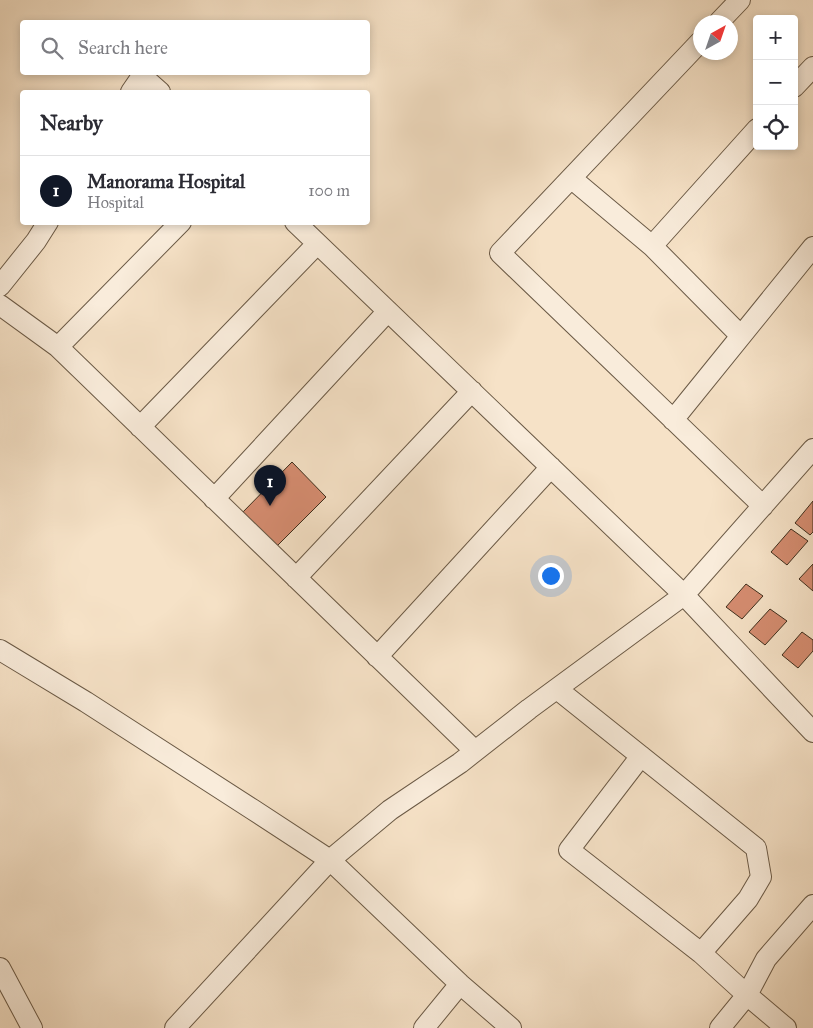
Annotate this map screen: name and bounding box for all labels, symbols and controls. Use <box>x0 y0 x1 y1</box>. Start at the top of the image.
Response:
north arrow <box>693 15 738 60</box>
map controls <box>753 15 798 150</box>
button: + <box>753 15 798 60</box>
search box <box>20 20 370 75</box>
icon: search <box>38 34 66 62</box>
text: Search here <box>78 36 168 59</box>
button: − <box>753 60 798 105</box>
button: locate <box>753 105 798 150</box>
text: Nearby <box>40 110 103 136</box>
text: Manorama Hospital <box>87 170 245 193</box>
text: 1 <box>53 181 59 200</box>
text: 100 m <box>308 181 350 200</box>
text: Hospital <box>87 193 144 212</box>
pin: 1 <box>254 465 286 506</box>
your location <box>538 563 564 589</box>

